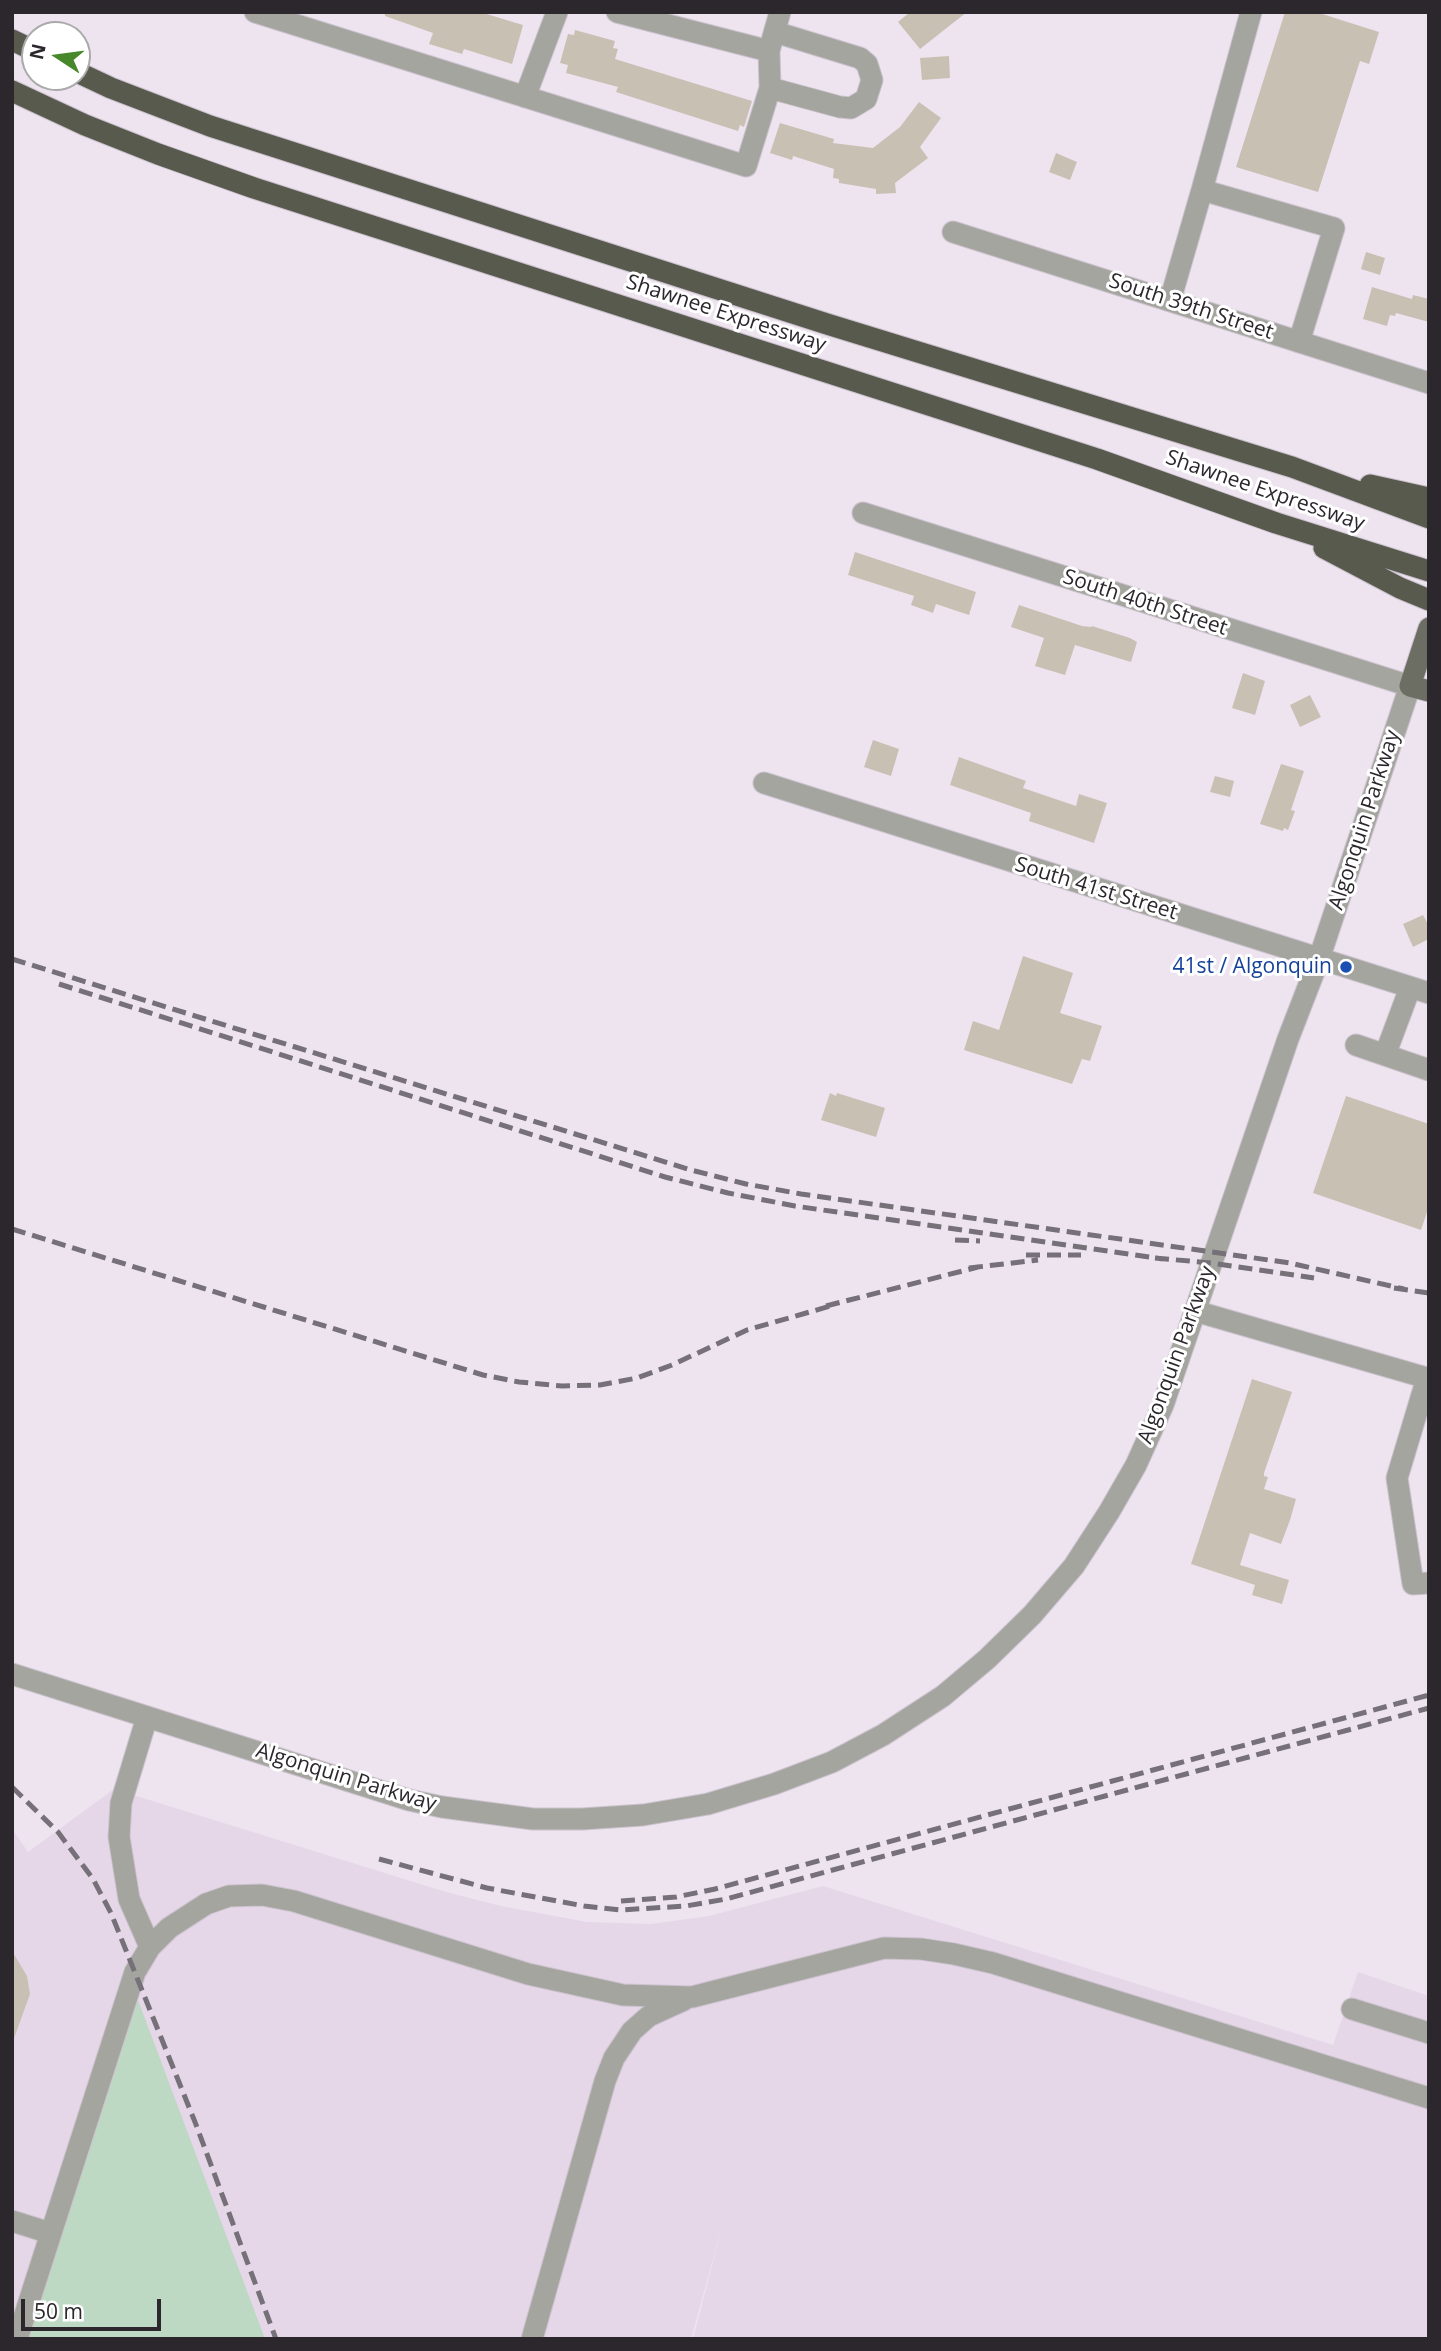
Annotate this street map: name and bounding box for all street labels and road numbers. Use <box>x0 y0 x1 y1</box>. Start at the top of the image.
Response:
street label: South 39th Street <box>1106 269 1276 345</box>
street label: Shawnee Expressway <box>623 270 829 358</box>
street label: Shawnee Expressway <box>1162 445 1368 537</box>
street label: South 40th Street <box>1060 565 1230 641</box>
street label: Algonquin Parkway <box>1324 727 1406 913</box>
street label: South 41st Street <box>1012 852 1180 926</box>
street label: Algonquin Parkway <box>1133 1263 1221 1447</box>
street label: Algonquin Parkway <box>253 1739 439 1817</box>

